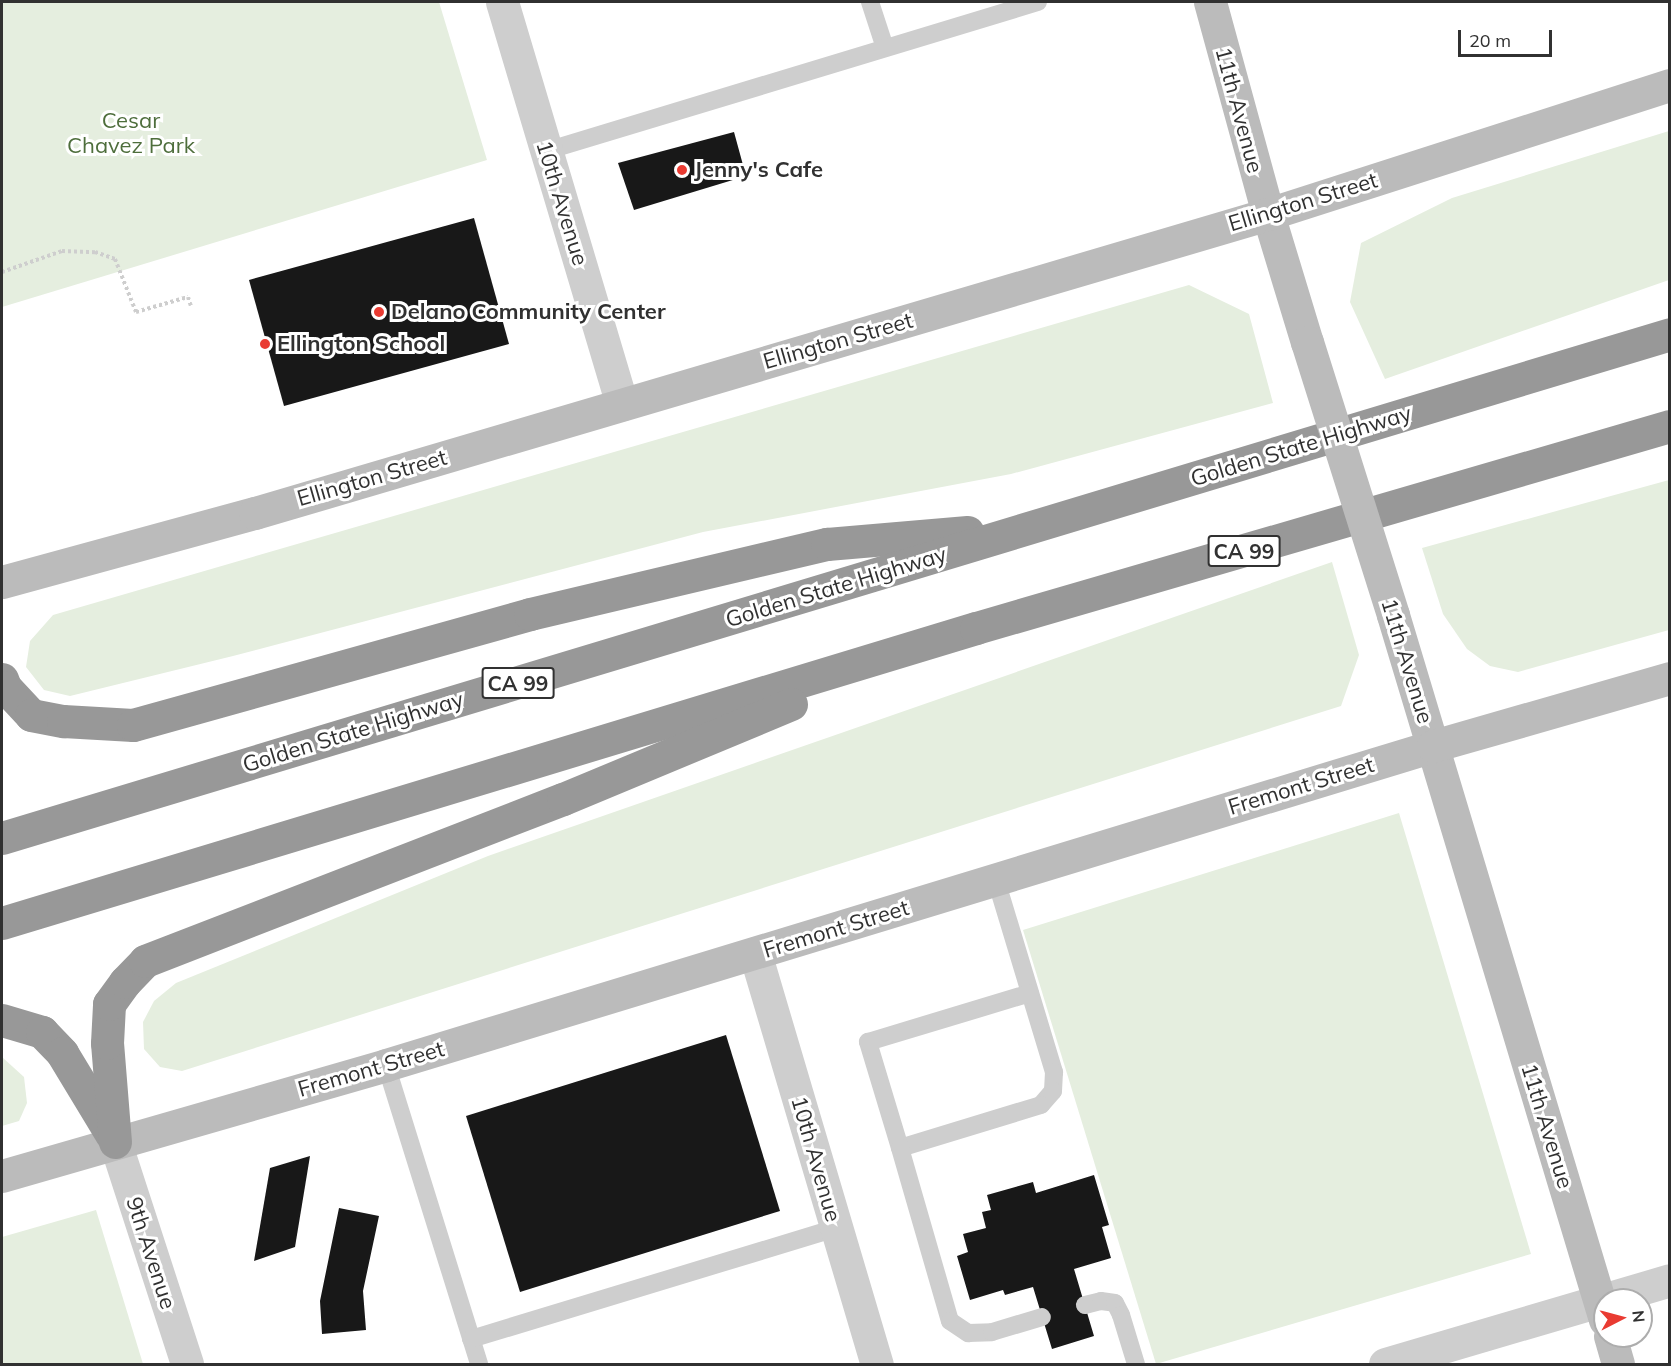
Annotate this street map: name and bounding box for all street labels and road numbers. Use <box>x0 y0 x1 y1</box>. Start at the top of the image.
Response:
street label: 11th Avenue <box>1210 44 1268 176</box>
street label: 10th Avenue <box>530 137 594 269</box>
street label: Ellington Street <box>1225 167 1381 237</box>
street label: Ellington Street <box>760 307 916 375</box>
street label: Golden State Highway <box>1187 400 1415 492</box>
street label: Ellington Street <box>294 444 450 512</box>
road number: CA 99 <box>1206 533 1282 569</box>
street label: Golden State Highway <box>722 541 950 633</box>
street label: 11th Avenue <box>1375 595 1439 727</box>
road number: CA 99 <box>480 665 556 701</box>
street label: Golden State Highway <box>239 686 467 778</box>
street label: Fremont Street <box>1225 751 1377 821</box>
street label: Fremont Street <box>760 894 912 964</box>
street label: Fremont Street <box>295 1035 447 1103</box>
street label: 11th Avenue <box>1515 1060 1579 1192</box>
street label: 10th Avenue <box>785 1093 847 1225</box>
street label: 9th Avenue <box>120 1194 182 1312</box>

